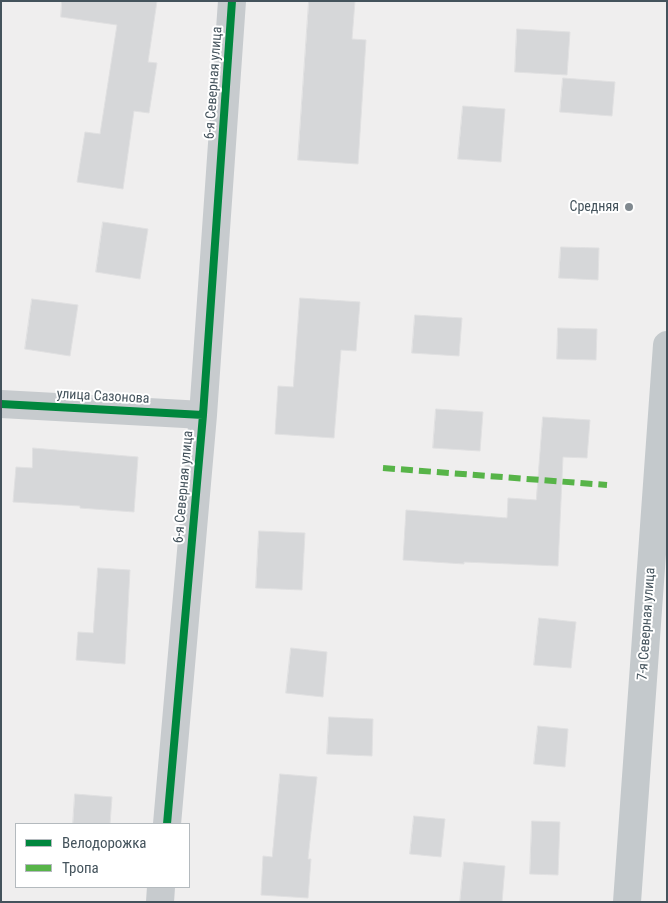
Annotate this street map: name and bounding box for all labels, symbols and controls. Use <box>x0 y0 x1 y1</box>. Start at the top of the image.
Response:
street label: 6-я Северная улица <box>202 26 226 140</box>
place label: Средняя <box>569 199 619 215</box>
marker: Средняя <box>623 201 635 213</box>
street label: улица Сазонова <box>56 386 150 408</box>
street label: 6-я Северная улица <box>171 430 197 544</box>
street label: 7-я Северная улица <box>635 567 659 681</box>
legend <box>15 823 190 888</box>
text: Велодорожка <box>62 834 147 852</box>
text: Тропа <box>62 859 99 877</box>

